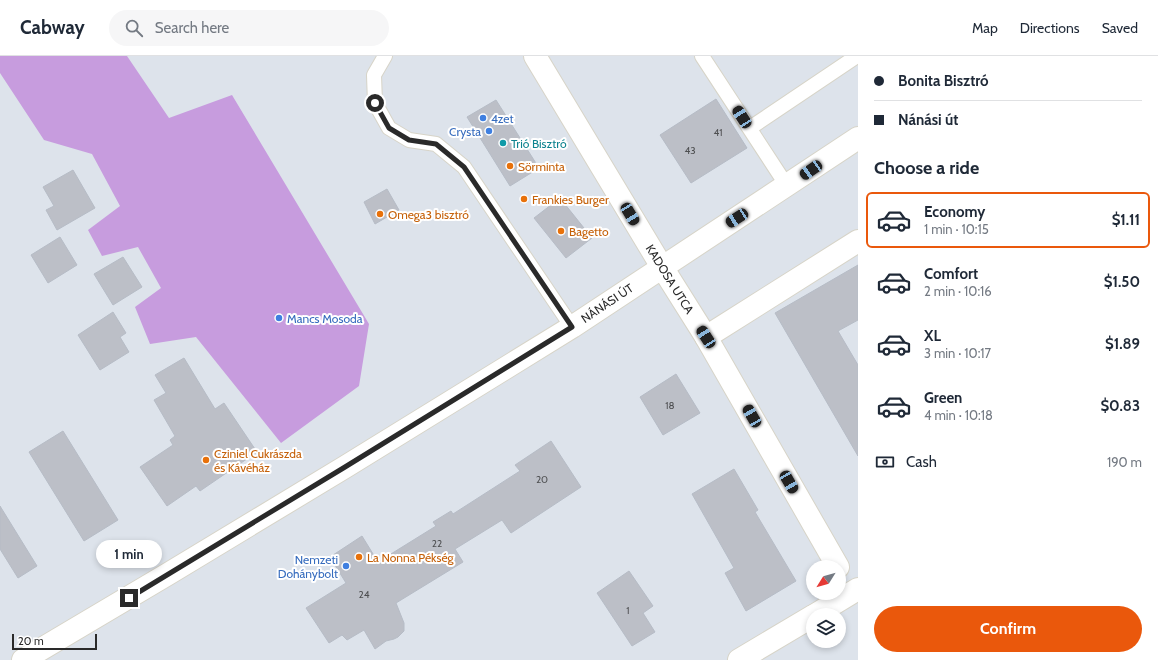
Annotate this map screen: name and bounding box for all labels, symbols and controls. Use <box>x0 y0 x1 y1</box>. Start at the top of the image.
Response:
search box <box>109 10 389 46</box>
text: Cabway <box>20 16 85 39</box>
icon: search <box>123 17 145 39</box>
text: Search here <box>155 19 229 37</box>
text: Map <box>972 19 998 37</box>
text: Directions <box>1020 19 1080 37</box>
text: Saved <box>1102 19 1138 37</box>
text: Bonita Bisztró <box>898 72 989 90</box>
route start <box>366 94 384 112</box>
car <box>730 104 754 130</box>
place label: 4zet <box>491 111 514 126</box>
text: Nánási út <box>898 111 958 129</box>
marker: 4zet <box>478 113 488 123</box>
place label: Crysta <box>449 124 481 139</box>
marker: Crysta <box>484 126 494 136</box>
house number: 41 <box>713 126 723 139</box>
place label: Trió Bisztró <box>511 136 567 151</box>
marker: Trió Bisztró <box>498 138 508 148</box>
house number: 43 <box>684 144 696 157</box>
text: Choose a ride <box>874 157 979 179</box>
car <box>798 158 824 182</box>
place label: Sörminta <box>518 159 565 174</box>
marker: Sörminta <box>505 161 515 171</box>
place label: Frankies Burger <box>532 192 609 207</box>
marker: Frankies Burger <box>519 194 529 204</box>
car <box>619 201 641 227</box>
icon: car <box>876 202 912 238</box>
text: Economy <box>924 203 985 221</box>
car <box>724 206 750 230</box>
place label: Omega3 bisztró <box>388 207 469 222</box>
marker: Omega3 bisztró <box>375 209 385 219</box>
text: $1.11 <box>1112 211 1140 229</box>
text: 1 min · 10:15 <box>924 221 989 237</box>
place label: Bagetto <box>569 224 609 239</box>
marker: Bagetto <box>556 226 566 236</box>
street label: KADOSA UTCA <box>643 242 698 317</box>
icon: car <box>876 264 912 300</box>
text: Comfort <box>924 265 978 283</box>
text: $1.50 <box>1104 273 1140 291</box>
street label: NÁNÁSI ÚT <box>578 280 636 326</box>
text: 2 min · 10:16 <box>924 283 992 299</box>
place label: Mancs Mosoda <box>287 311 363 326</box>
marker: Mancs Mosoda <box>274 313 284 323</box>
car <box>694 324 718 350</box>
icon: car <box>876 326 912 362</box>
text: XL <box>924 327 941 345</box>
text: $1.89 <box>1105 335 1140 353</box>
text: 3 min · 10:17 <box>924 345 991 361</box>
icon: car <box>876 388 912 424</box>
text: Green <box>924 389 962 407</box>
text: $0.83 <box>1100 397 1140 415</box>
house number: 18 <box>665 399 675 412</box>
car <box>741 403 763 429</box>
text: 4 min · 10:18 <box>924 407 993 423</box>
place label: Cziniel Cukrászda és Kávéház <box>214 446 302 475</box>
icon: cash <box>874 451 896 473</box>
text: Cash <box>906 453 937 471</box>
text: 190 m <box>1107 454 1142 470</box>
marker: Cziniel Cukrászda és Kávéház <box>201 455 211 465</box>
car <box>778 469 800 495</box>
house number: 20 <box>536 473 548 486</box>
house number: 22 <box>432 537 442 550</box>
callout: 1 min <box>96 540 162 568</box>
text: 1 min <box>114 546 144 562</box>
place label: La Nonna Pékség <box>367 550 455 565</box>
place label: Nemzeti Dohánybolt <box>278 552 338 581</box>
marker: La Nonna Pékség <box>354 552 364 562</box>
north arrow <box>806 560 846 600</box>
map controls <box>806 560 846 648</box>
marker: Nemzeti Dohánybolt <box>341 561 351 571</box>
house number: 24 <box>358 588 370 601</box>
route end <box>120 589 138 607</box>
house number: 1 <box>626 604 630 617</box>
button: Confirm <box>874 606 1142 652</box>
button: layers <box>806 608 846 648</box>
scale bar <box>12 632 97 651</box>
text: 20 m <box>18 634 44 648</box>

